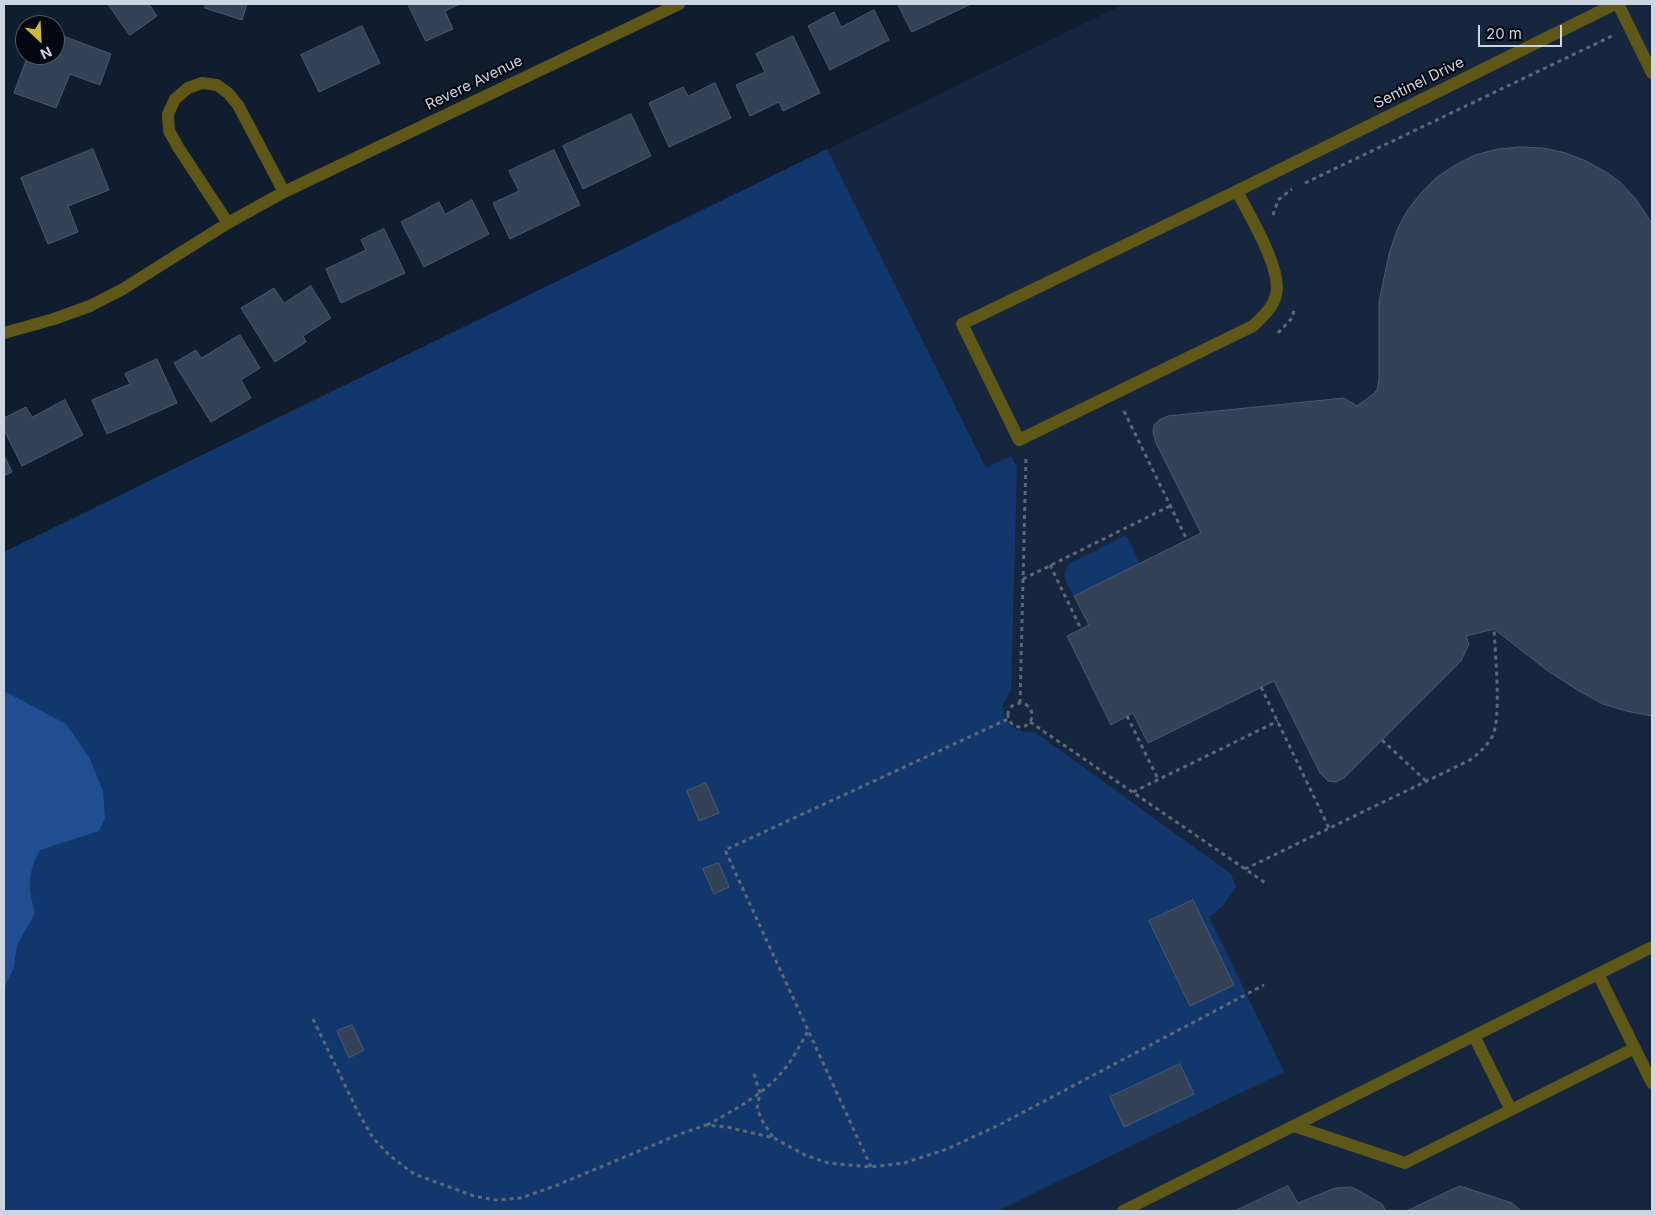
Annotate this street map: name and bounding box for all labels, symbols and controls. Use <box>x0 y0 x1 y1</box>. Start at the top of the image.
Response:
north arrow <box>15 15 65 65</box>
scale bar <box>1481 15 1565 47</box>
text: 20 m <box>1486 24 1522 43</box>
text: N <box>38 43 55 63</box>
street label: Revere Avenue <box>422 52 526 114</box>
street label: Sentinel Drive <box>1371 53 1467 113</box>

